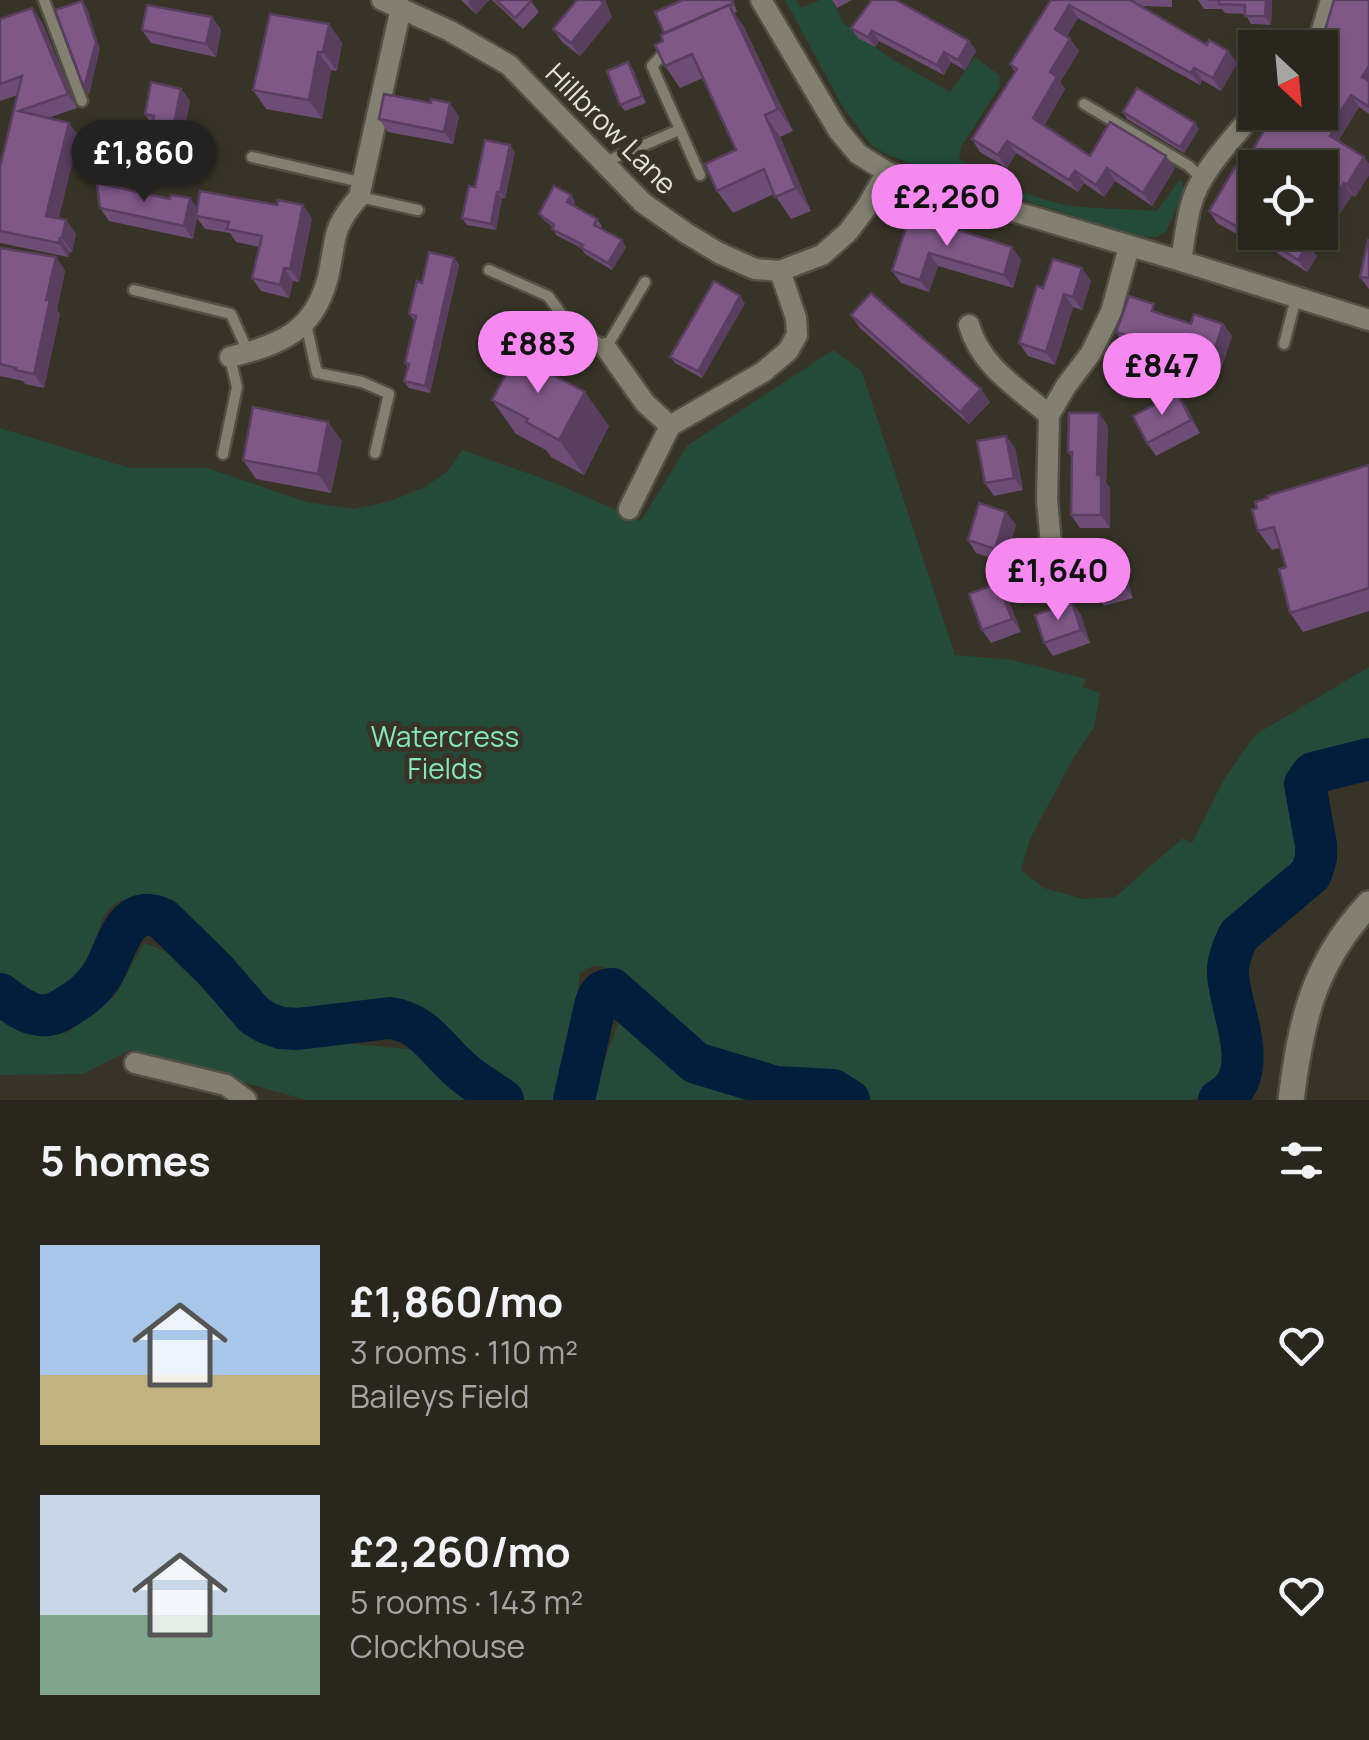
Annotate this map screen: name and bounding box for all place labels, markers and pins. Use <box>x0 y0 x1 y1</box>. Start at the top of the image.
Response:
pin: £1,860 <box>63 120 225 205</box>
pin: £2,260 <box>866 164 1028 249</box>
pin: £883 <box>479 311 597 396</box>
pin: £847 <box>1103 333 1221 418</box>
pin: £1,640 <box>977 538 1139 623</box>

